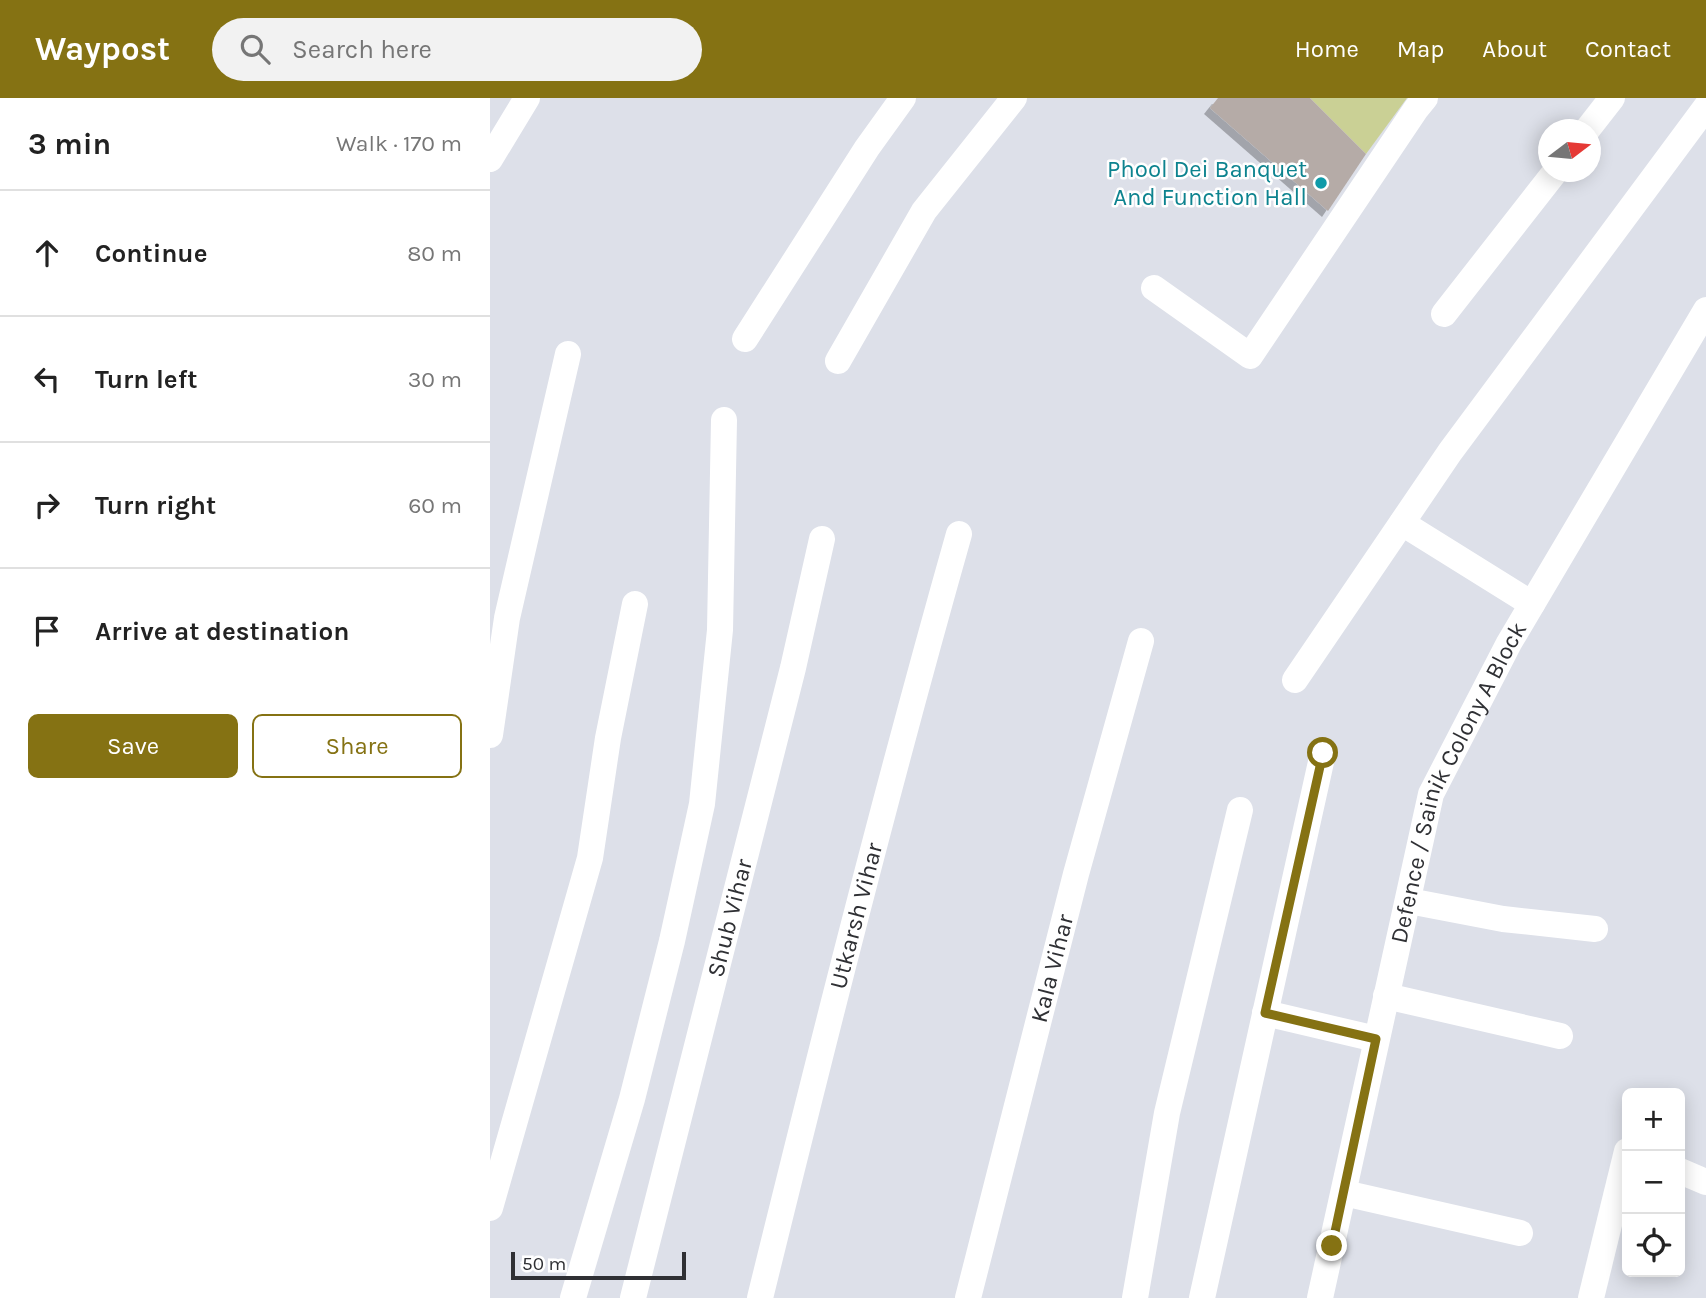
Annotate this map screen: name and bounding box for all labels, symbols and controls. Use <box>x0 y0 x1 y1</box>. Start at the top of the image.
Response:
search box <box>212 18 702 81</box>
text: Waypost <box>35 30 170 68</box>
icon: search <box>236 30 274 68</box>
text: Search here <box>292 34 432 65</box>
text: Home <box>1295 35 1359 63</box>
text: Map <box>1397 35 1444 63</box>
text: About <box>1482 35 1547 63</box>
text: Contact <box>1585 35 1671 63</box>
north arrow <box>1538 119 1601 182</box>
text: 3 min <box>28 126 111 162</box>
text: Walk · 170 m <box>336 130 462 157</box>
place label: Phool Dei Banquet And Function Hall <box>1107 155 1307 211</box>
marker: Phool Dei Banquet And Function Hall <box>1313 175 1329 191</box>
icon: ahead <box>28 234 66 272</box>
text: Continue <box>95 238 207 269</box>
text: 80 m <box>407 240 462 267</box>
icon: left <box>28 360 66 398</box>
text: Turn left <box>95 364 197 395</box>
text: 30 m <box>408 366 462 393</box>
icon: right <box>28 486 66 524</box>
text: Turn right <box>95 490 216 521</box>
text: 60 m <box>408 492 462 519</box>
icon: arrive <box>28 612 66 650</box>
text: Arrive at destination <box>95 616 349 647</box>
street label: Defence / Sainik Colony A Block <box>1385 617 1532 946</box>
button: Save <box>28 714 238 778</box>
button: Share <box>252 714 462 778</box>
route start <box>1307 737 1338 768</box>
street label: Utkarsh Vihar <box>824 839 888 992</box>
street label: Shub Vihar <box>701 856 758 980</box>
street label: Kala Vihar <box>1025 911 1079 1026</box>
map controls <box>1622 1088 1685 1277</box>
button: + <box>1622 1088 1685 1151</box>
button: − <box>1622 1151 1685 1214</box>
button: locate <box>1622 1214 1685 1277</box>
route end <box>1316 1230 1347 1261</box>
scale bar <box>511 1249 686 1281</box>
text: 50 m <box>522 1253 566 1275</box>

